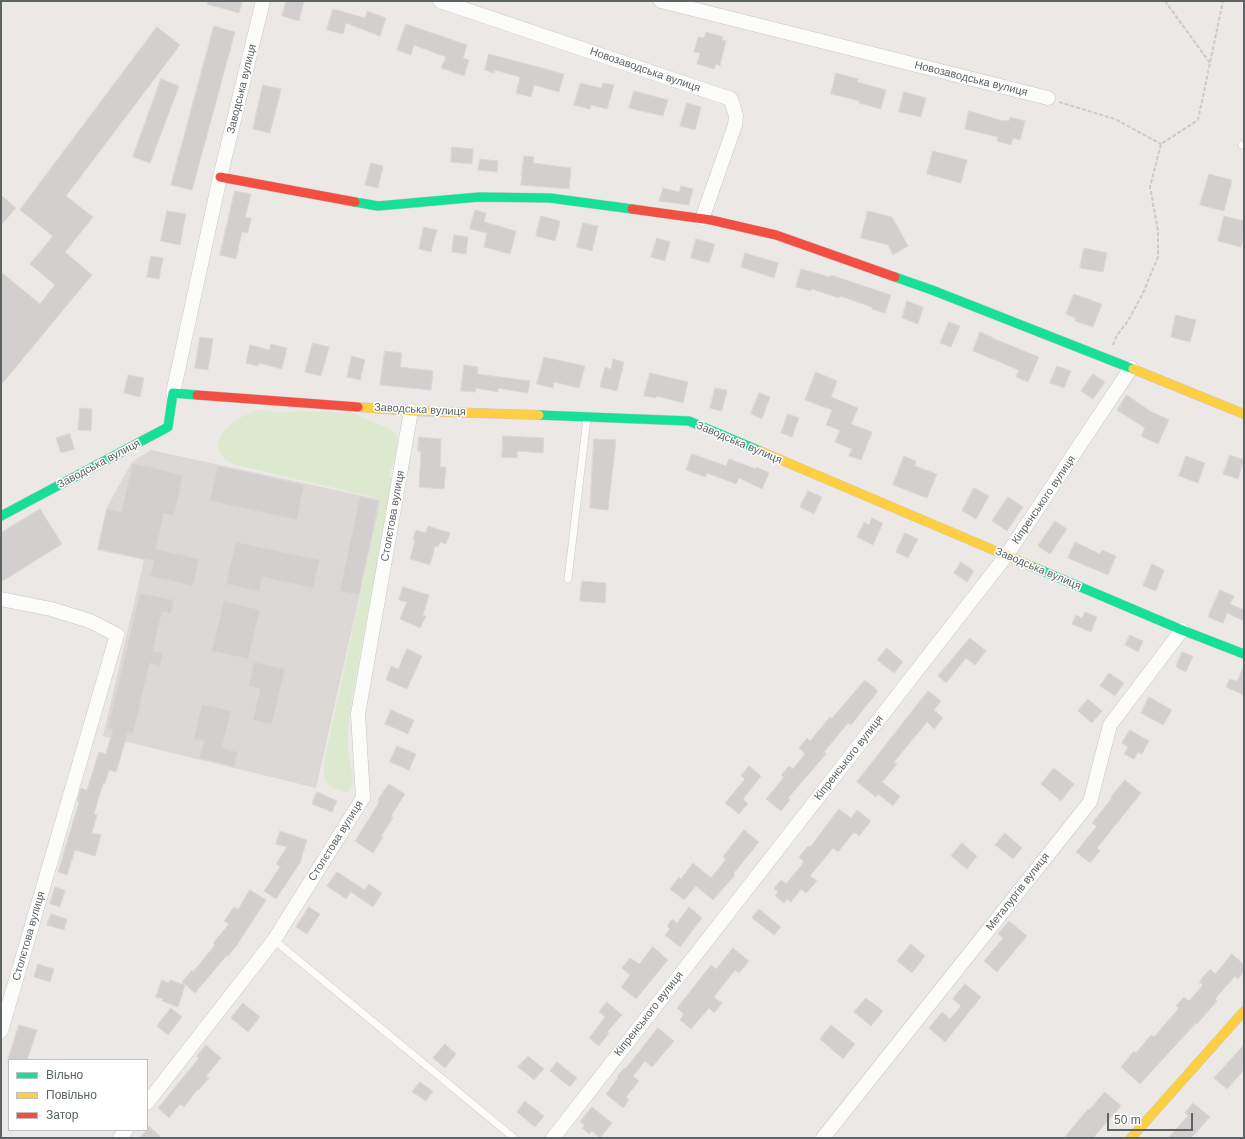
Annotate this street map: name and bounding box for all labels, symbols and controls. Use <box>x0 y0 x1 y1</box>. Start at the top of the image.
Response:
street label: Заводська вулиця <box>224 43 260 135</box>
street label: Новозаводська вулиця <box>588 45 702 95</box>
street label: Новозаводська вулиця <box>913 59 1029 99</box>
street label: Заводська вулиця <box>374 401 466 419</box>
street label: Заводська вулиця <box>694 419 784 467</box>
street label: Заводська вулиця <box>55 437 143 491</box>
street label: Кіпренського вулиця <box>1009 453 1079 547</box>
street label: Столєтова вулиця <box>378 469 408 563</box>
street label: Заводська вулиця <box>993 545 1083 593</box>
street label: Кіпренського вулиця <box>812 713 886 803</box>
street label: Столєтова вулиця <box>306 798 366 884</box>
street label: Металургів вулиця <box>984 850 1052 934</box>
street label: Столєтова вулиця <box>10 890 48 982</box>
street label: Кіпренського вулиця <box>612 969 686 1059</box>
legend <box>8 1059 148 1131</box>
text: Вільно <box>46 1068 83 1082</box>
text: Повільно <box>46 1088 97 1102</box>
scale bar <box>1109 1105 1195 1131</box>
text: Затор <box>46 1108 78 1122</box>
text: 50 m <box>1114 1113 1141 1127</box>

